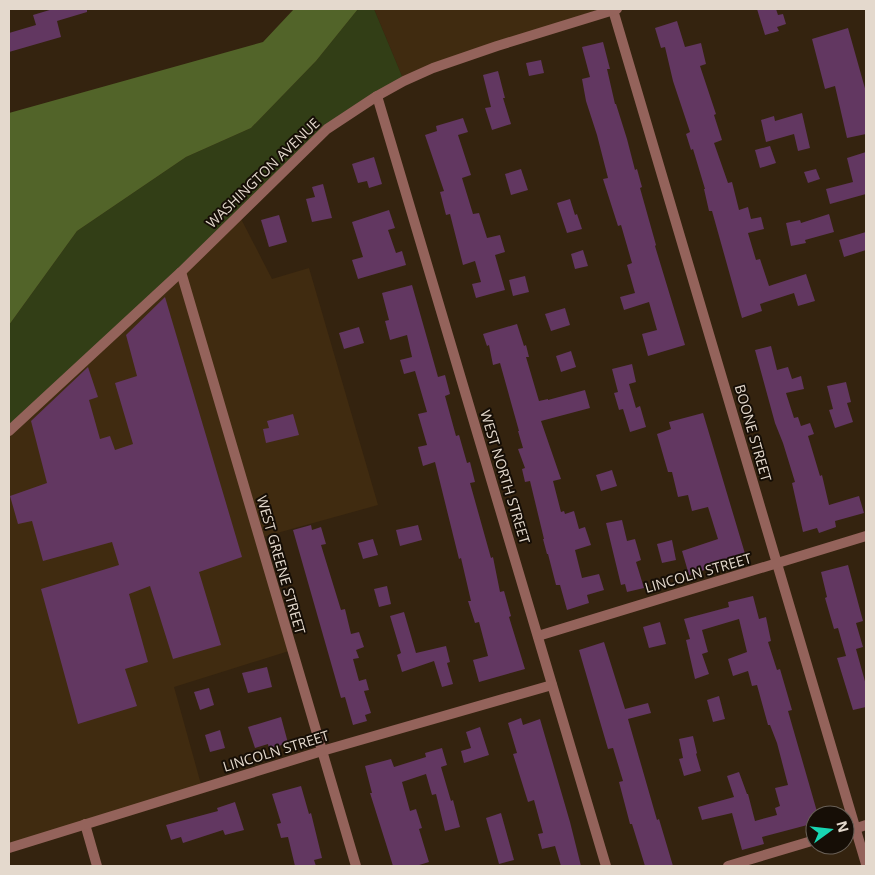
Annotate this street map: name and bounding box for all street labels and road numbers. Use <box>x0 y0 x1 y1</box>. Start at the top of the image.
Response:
street label: WASHINGTON AVENUE <box>202 113 323 232</box>
street label: BOONE STREET <box>731 382 776 484</box>
street label: WEST NORTH STREET <box>476 408 535 546</box>
street label: WEST GREENE STREET <box>253 493 310 637</box>
street label: LINCOLN STREET <box>642 548 754 597</box>
street label: LINCOLN STREET <box>220 725 332 776</box>

